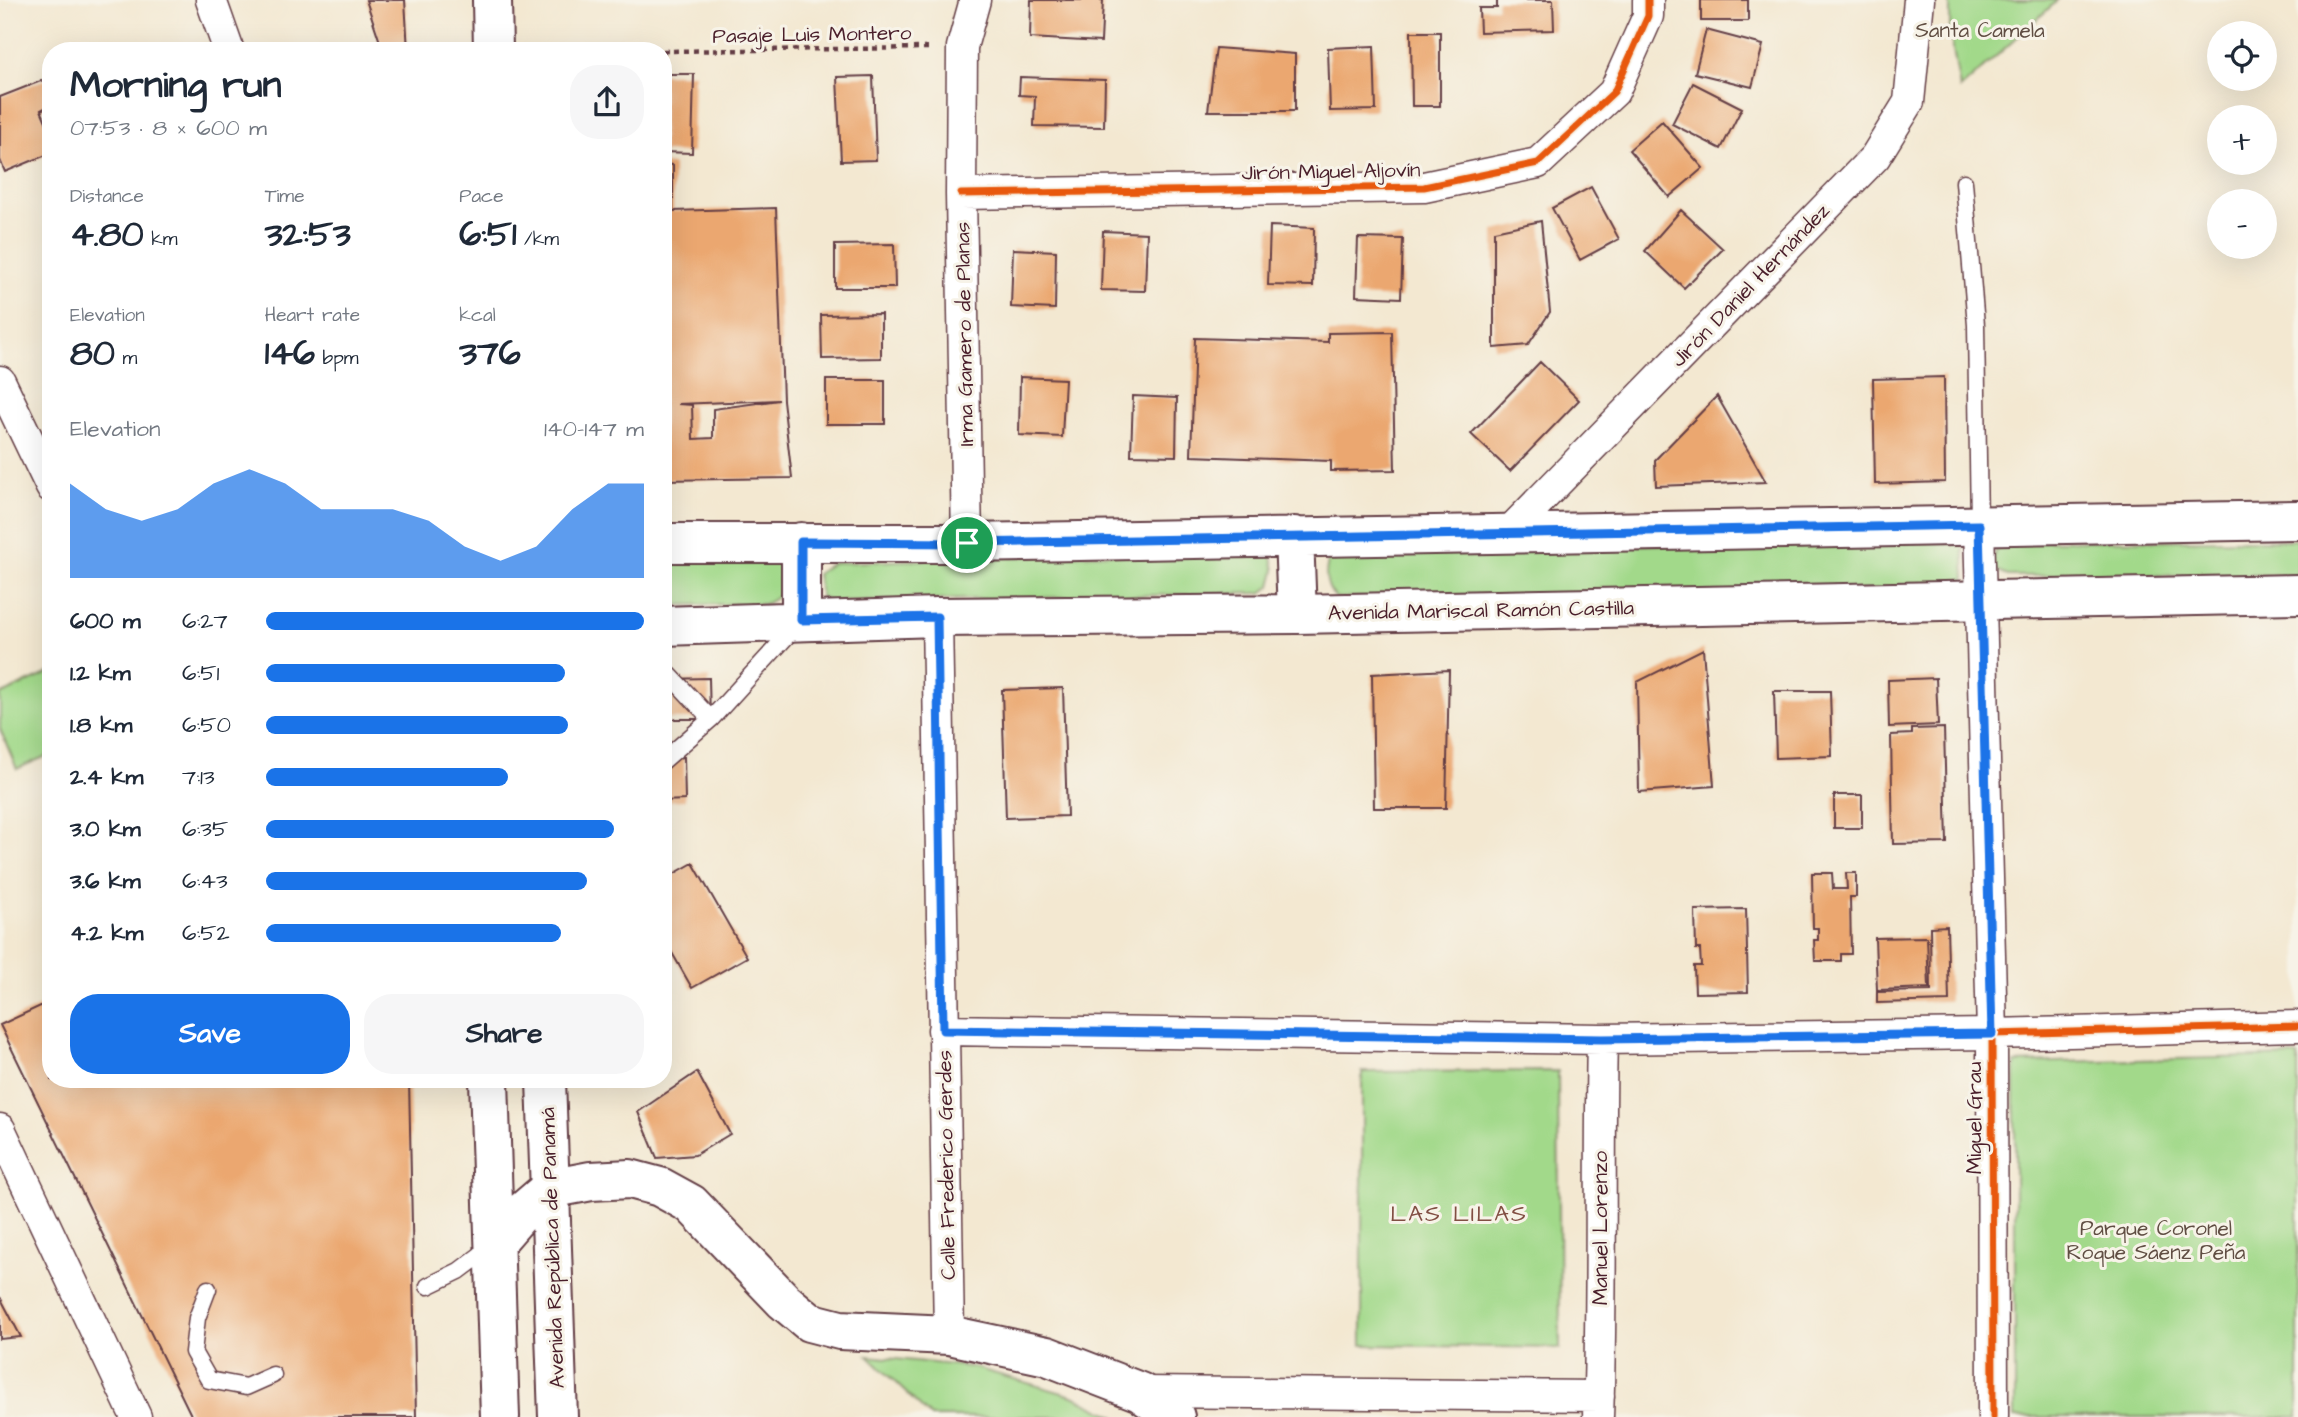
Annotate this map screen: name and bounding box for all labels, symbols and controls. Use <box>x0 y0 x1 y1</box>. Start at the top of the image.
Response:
park label: Santa Camela <box>1915 16 2045 45</box>
street label: Pasaje Luis Montero <box>712 18 912 51</box>
map controls <box>2207 21 2277 259</box>
button: locate <box>2207 21 2277 91</box>
text: Morning run <box>70 60 282 112</box>
button: share <box>570 65 644 139</box>
button: + <box>2207 105 2277 175</box>
text: 07:53 · 8 × 600 m <box>70 112 267 144</box>
street label: Jirón Miguel Aljovín <box>1241 155 1421 190</box>
text: Distance <box>70 183 144 210</box>
text: Time <box>265 183 304 210</box>
text: Pace <box>459 183 503 210</box>
button: − <box>2207 189 2277 259</box>
street label: Jirón Daniel Hernández <box>1664 197 1837 374</box>
text: 4.80 <box>70 210 144 259</box>
text: 32:53 <box>265 210 351 259</box>
text: 6:51 <box>459 210 516 259</box>
street label: Irma Gamero de Planas <box>948 221 981 447</box>
text: km <box>144 226 178 253</box>
text: /km <box>516 226 559 253</box>
text: Elevation <box>70 302 145 329</box>
text: Heart rate <box>265 302 360 329</box>
text: kcal <box>459 302 496 329</box>
text: 80 <box>70 329 115 378</box>
text: 146 <box>265 329 315 378</box>
text: 376 <box>459 329 521 378</box>
text: m <box>115 345 137 372</box>
text: bpm <box>315 345 359 372</box>
text: Elevation <box>70 413 161 445</box>
text: 140–147 m <box>544 413 644 445</box>
pin <box>937 513 997 573</box>
icon: arrive <box>948 524 986 562</box>
street label: Avenida Mariscal Ramón Castilla <box>1328 593 1635 628</box>
text: 600 m <box>70 605 141 637</box>
text: 6:27 <box>182 605 228 637</box>
text: 1.2 km <box>70 657 131 689</box>
text: 6:51 <box>182 657 220 689</box>
text: 1.8 km <box>70 709 132 741</box>
text: 6:50 <box>182 709 231 741</box>
text: 2.4 km <box>70 761 143 793</box>
text: 7:13 <box>182 761 215 793</box>
text: 3.0 km <box>70 813 141 845</box>
text: 6:35 <box>182 813 228 845</box>
text: 3.6 km <box>70 865 141 897</box>
text: 6:43 <box>182 865 228 897</box>
text: 4.2 km <box>70 917 143 949</box>
text: 6:52 <box>182 917 230 949</box>
button: Save <box>70 994 350 1074</box>
button: Share <box>364 994 644 1074</box>
street label: Calle Frederico Gerdes <box>930 1050 963 1280</box>
street label: Miguel Grau <box>1960 1061 1991 1174</box>
street label: Avenida República de Panamá <box>533 1107 573 1389</box>
street label: Manuel Lorenzo <box>1586 1151 1615 1305</box>
district label: LAS LILAS <box>1390 1198 1528 1230</box>
park label: Parque Coronel Roque Sáenz Peña <box>2067 1214 2246 1267</box>

